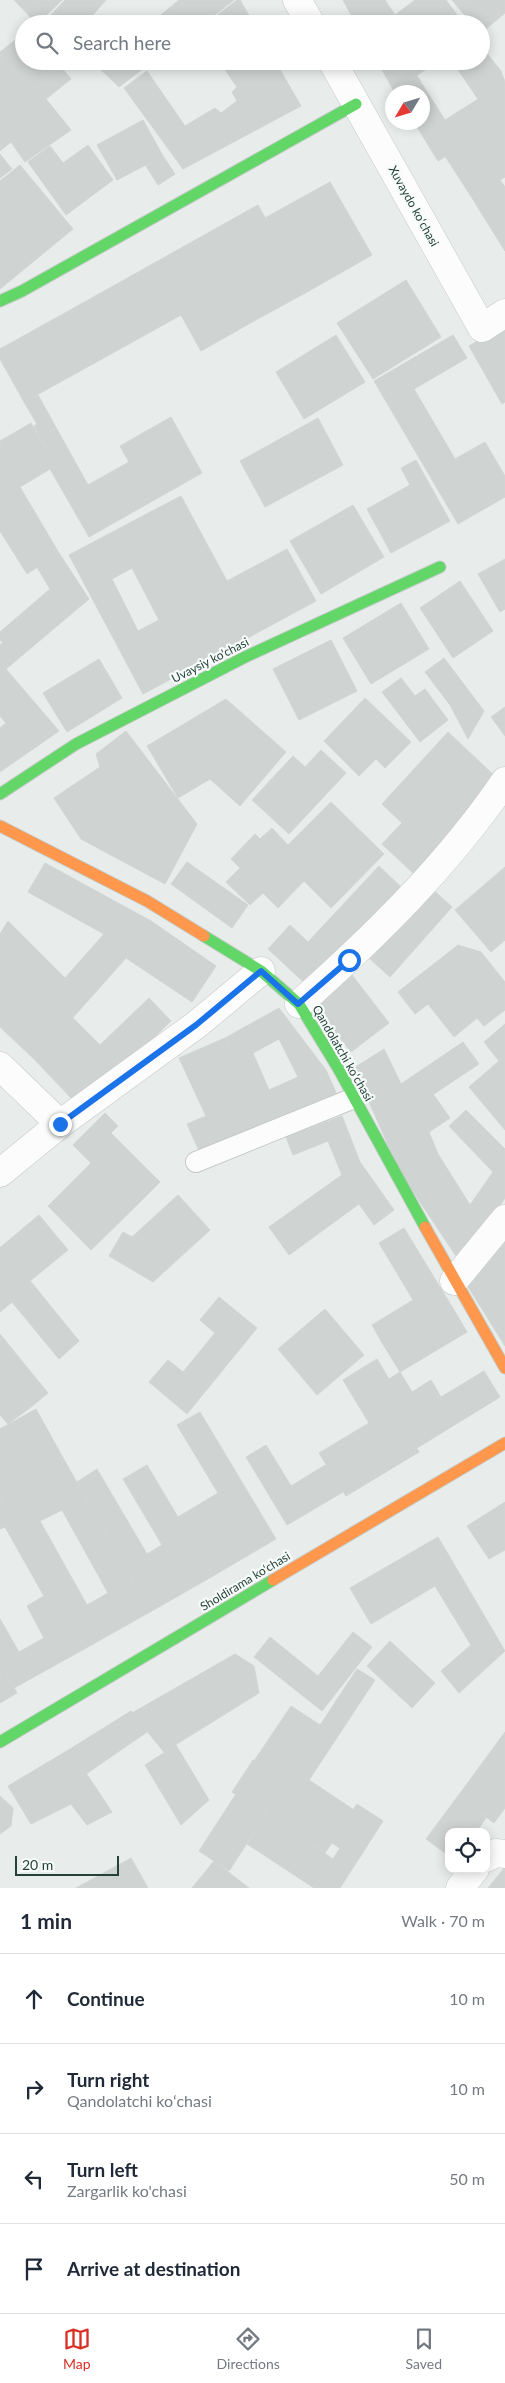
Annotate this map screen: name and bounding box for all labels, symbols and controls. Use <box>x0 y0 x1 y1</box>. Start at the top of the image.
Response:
search box <box>15 15 490 70</box>
icon: search <box>33 29 61 57</box>
text: Search here <box>73 31 171 54</box>
north arrow <box>385 85 430 130</box>
street label: Xuvaydo koʻchasi <box>386 163 442 249</box>
street label: Uvaysiy ko'chasi <box>169 634 251 686</box>
route start <box>338 949 361 972</box>
street label: Qandolatchi koʻchasi <box>309 1002 377 1104</box>
route end <box>49 1113 72 1136</box>
street label: Sholdirama ko‘chasi <box>197 1548 293 1614</box>
map controls <box>445 1828 490 1873</box>
button: locate <box>445 1828 490 1873</box>
scale bar <box>15 1853 119 1876</box>
text: 20 m <box>22 1856 53 1873</box>
text: 1 min <box>20 1908 72 1933</box>
text: Walk · 70 m <box>401 1911 485 1930</box>
icon: ahead <box>20 1985 48 2013</box>
text: Continue <box>67 1987 145 2010</box>
text: 10 m <box>449 1989 485 2008</box>
text: Turn right <box>67 2068 149 2091</box>
icon: right <box>20 2075 48 2103</box>
text: 10 m <box>449 2079 485 2098</box>
text: Qandolatchi koʻchasi <box>67 2091 212 2110</box>
text: Turn left <box>67 2158 138 2181</box>
icon: left <box>20 2165 48 2193</box>
text: 50 m <box>449 2169 485 2188</box>
text: Zargarlik ko'chasi <box>67 2181 187 2200</box>
icon: arrive <box>20 2255 48 2283</box>
text: Arrive at destination <box>67 2257 240 2280</box>
tab: Map <box>63 2325 91 2372</box>
tab: Directions <box>217 2325 280 2372</box>
tab: Saved <box>406 2325 442 2372</box>

